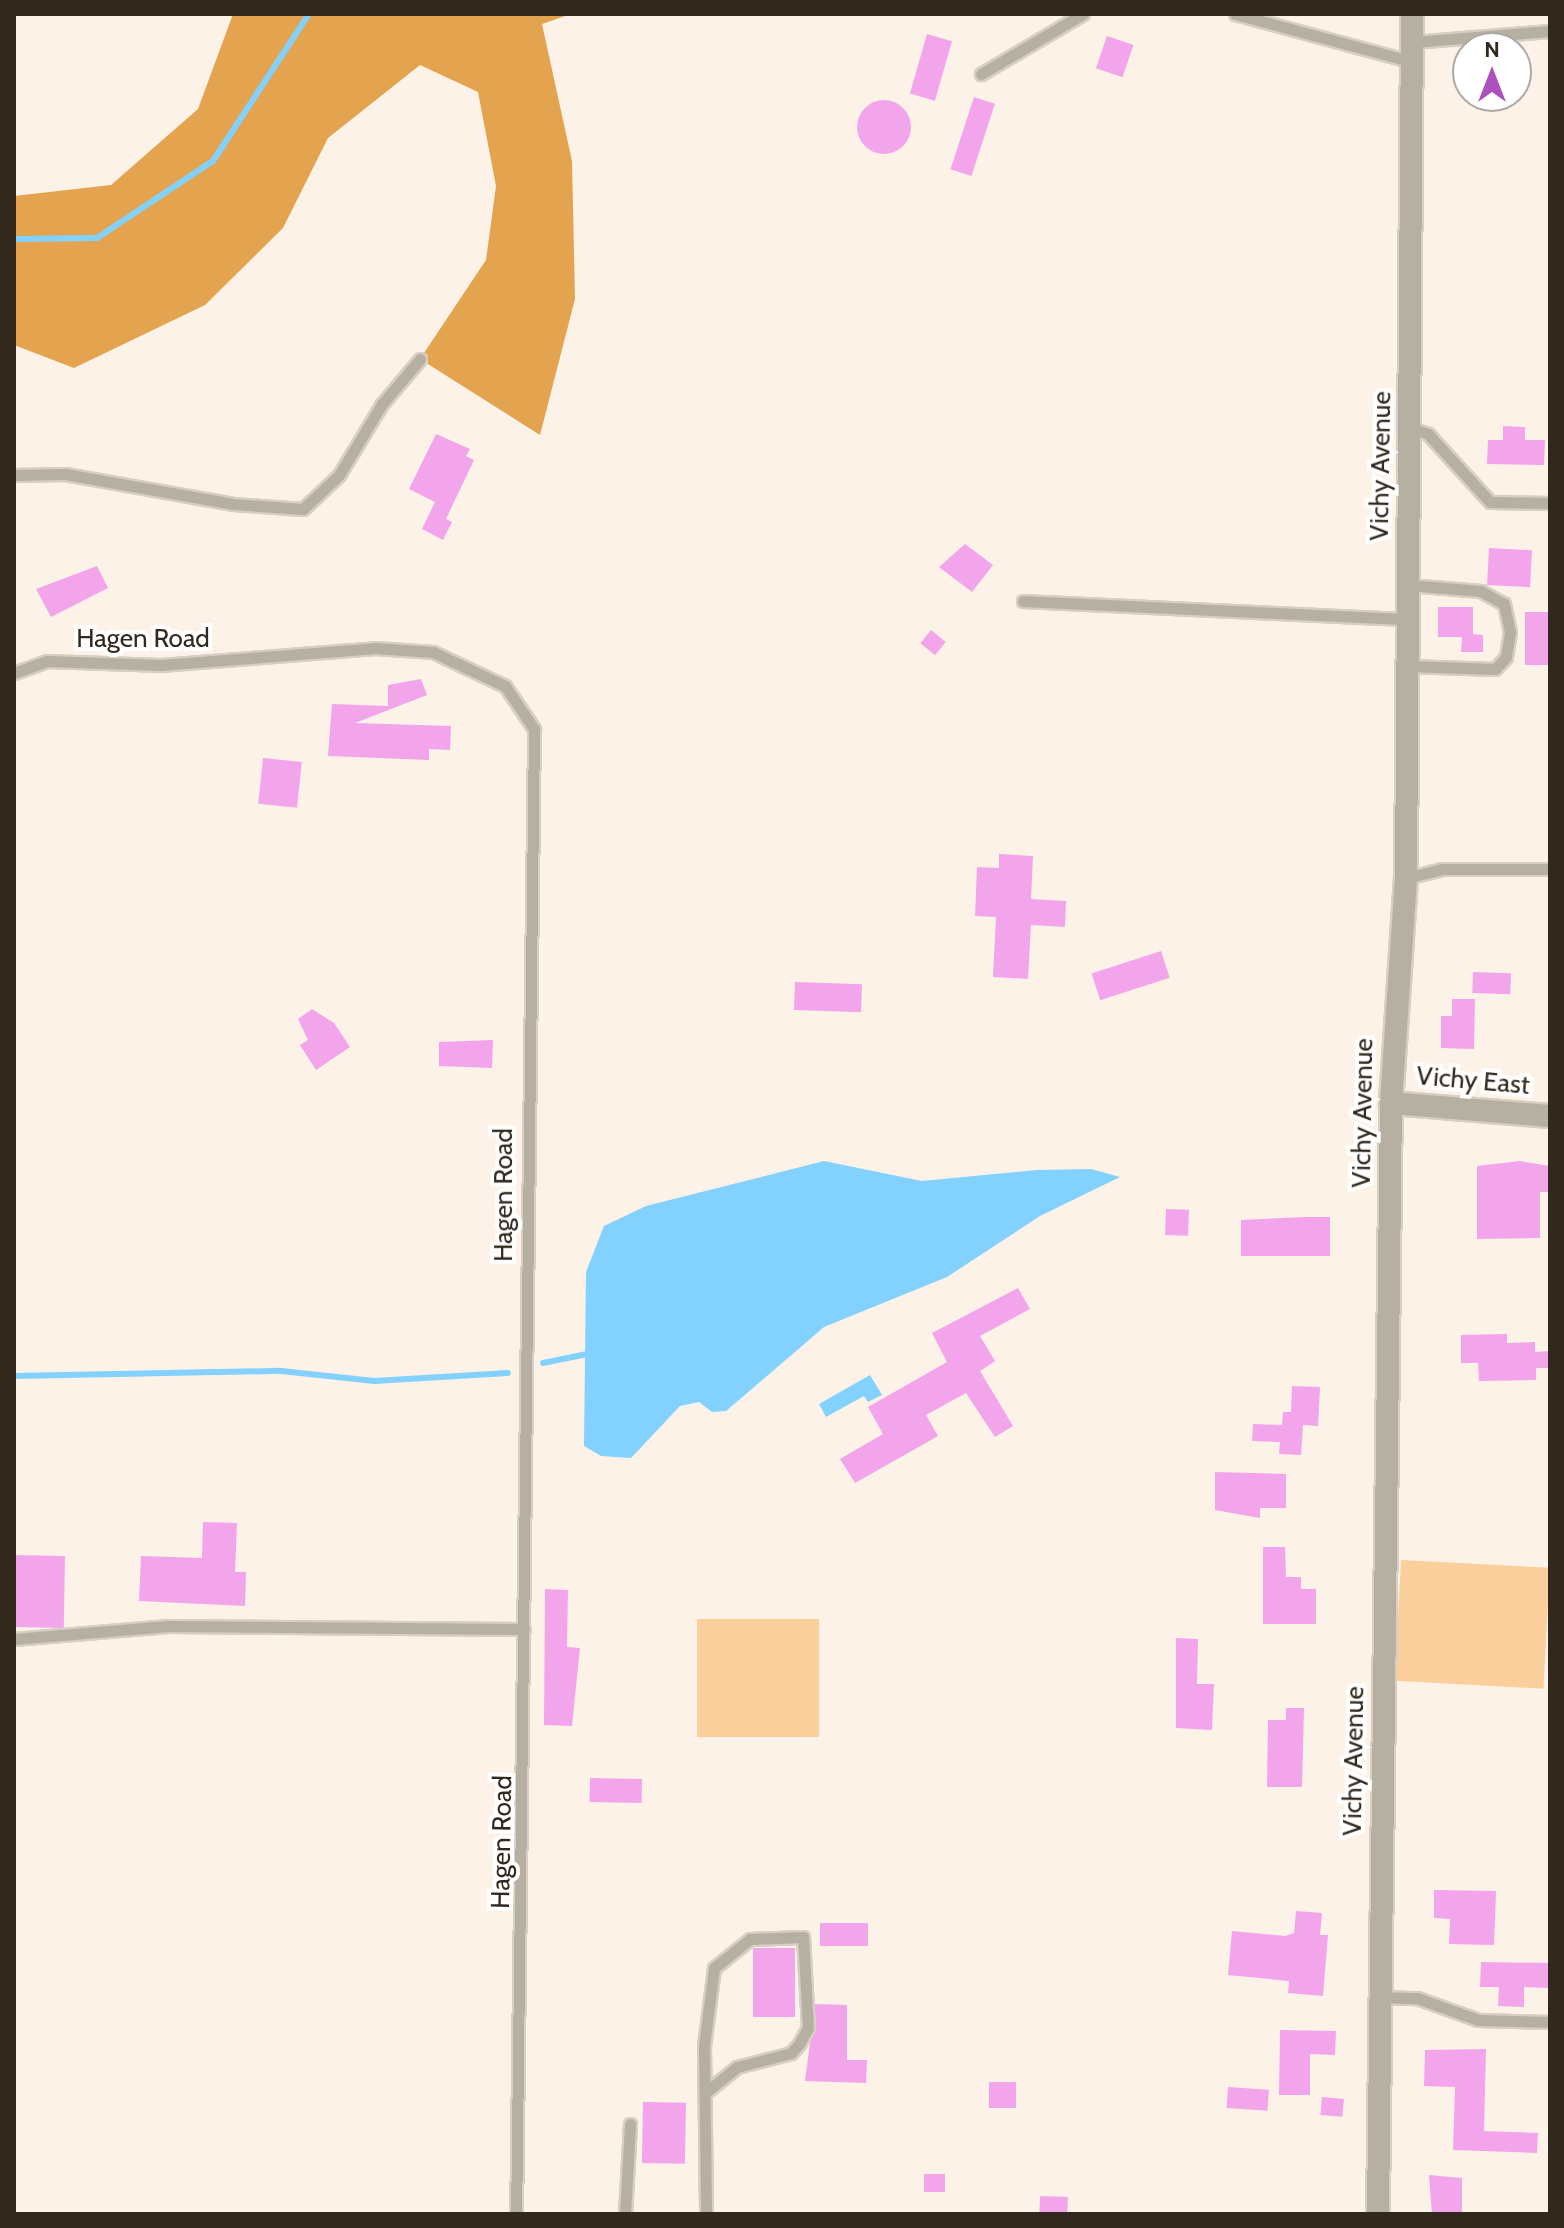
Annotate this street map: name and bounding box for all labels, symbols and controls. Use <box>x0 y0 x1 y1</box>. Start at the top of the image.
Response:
north arrow <box>1452 32 1532 112</box>
text: N <box>1484 36 1500 63</box>
street label: Vichy Avenue <box>1364 391 1398 541</box>
street label: Hagen Road <box>76 623 210 655</box>
street label: Vichy Avenue <box>1346 1038 1380 1188</box>
street label: Vichy East <box>1415 1061 1531 1101</box>
street label: Hagen Road <box>488 1128 520 1262</box>
street label: Vichy Avenue <box>1337 1686 1371 1836</box>
street label: Hagen Road <box>485 1775 519 1909</box>

